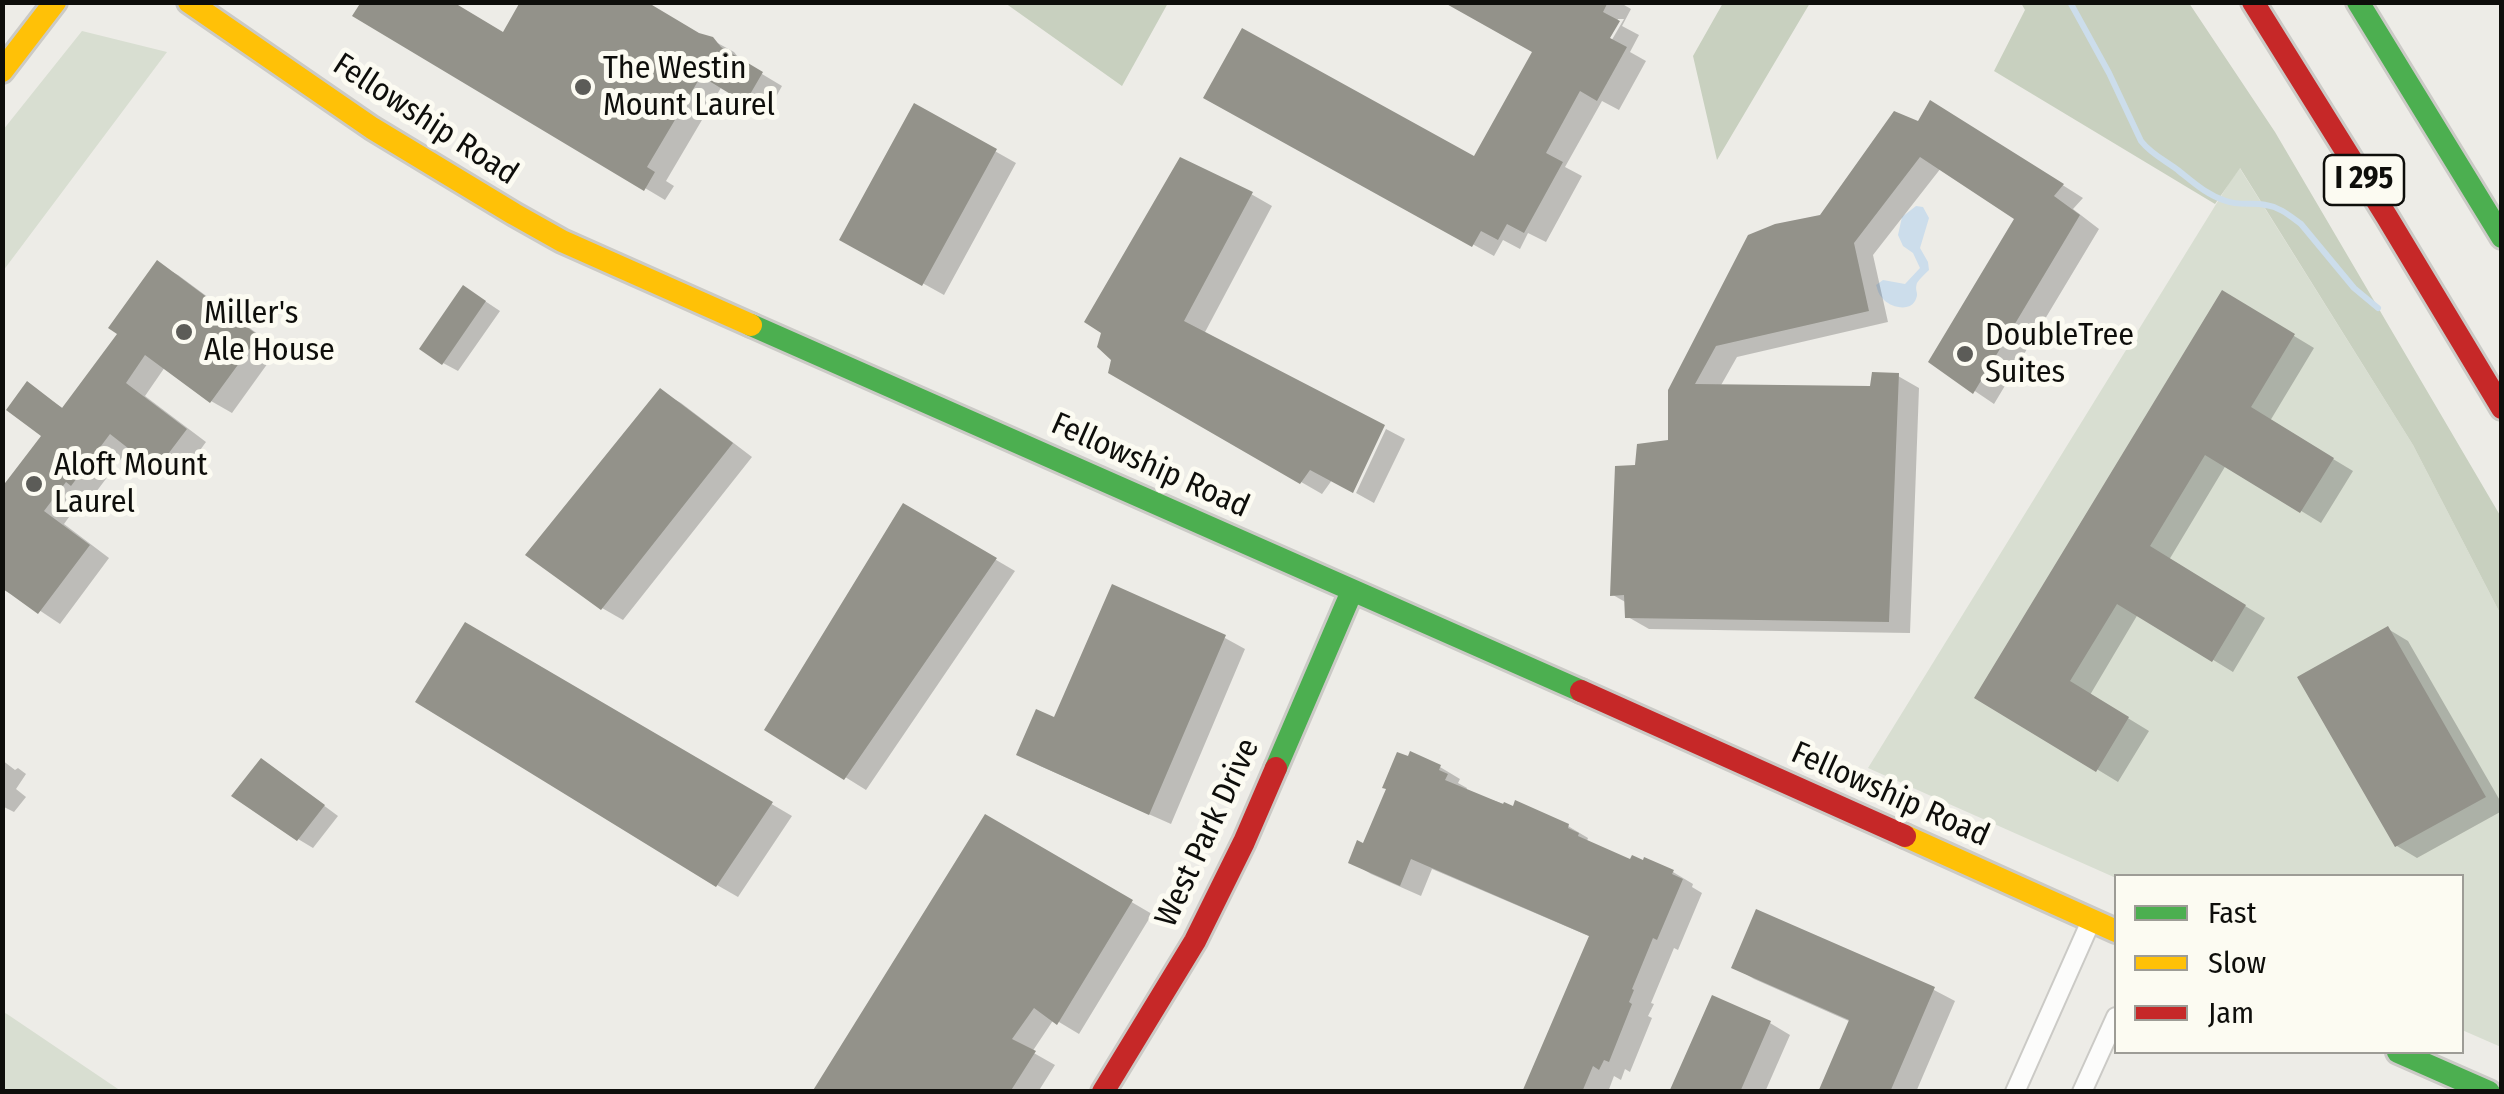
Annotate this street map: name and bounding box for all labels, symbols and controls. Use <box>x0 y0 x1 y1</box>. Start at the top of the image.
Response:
street label: Fellowship Road <box>325 46 525 194</box>
place label: The Westin Mount Laurel <box>603 50 775 125</box>
marker: The Westin Mount Laurel <box>572 76 594 98</box>
road number: I 295 <box>2324 155 2404 205</box>
place label: Miller's Ale House <box>204 295 335 370</box>
place label: DoubleTree Suites <box>1985 317 2134 392</box>
marker: Miller's Ale House <box>173 321 195 343</box>
marker: DoubleTree Suites <box>1954 343 1976 365</box>
street label: Fellowship Road <box>1045 405 1255 527</box>
place label: Aloft Mount Laurel <box>54 447 207 522</box>
marker: Aloft Mount Laurel <box>23 473 45 495</box>
street label: West Park Drive <box>1148 733 1268 933</box>
street label: Fellowship Road <box>1785 734 1995 856</box>
legend <box>2114 874 2464 1054</box>
text: Fast <box>2208 895 2256 931</box>
text: Slow <box>2208 945 2266 981</box>
text: Jam <box>2208 995 2254 1031</box>

